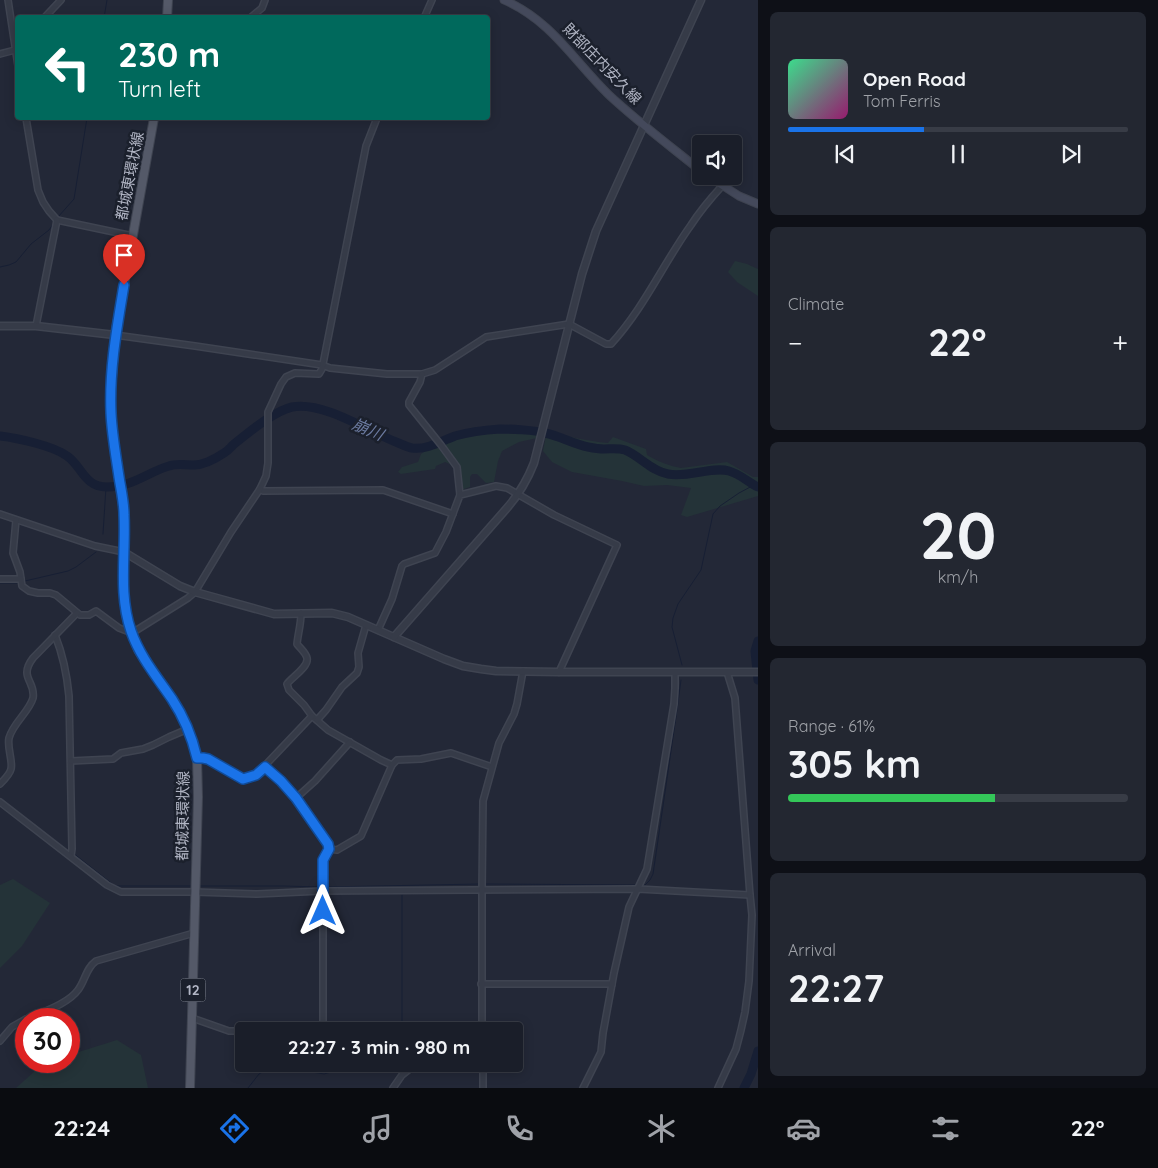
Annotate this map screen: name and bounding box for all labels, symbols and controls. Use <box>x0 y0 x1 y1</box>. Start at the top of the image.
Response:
street label: 財部庄内安久線 <box>559 19 646 108</box>
text: 230 m <box>118 32 220 76</box>
icon: left <box>35 35 100 100</box>
text: Open Road <box>863 67 966 91</box>
text: Turn left <box>118 75 201 103</box>
text: Tom Ferris <box>863 91 940 111</box>
street label: 都城東環状線 <box>112 130 147 222</box>
map controls <box>692 135 742 185</box>
button: sound <box>692 135 742 185</box>
icon: previous <box>831 140 859 168</box>
icon: pause <box>944 140 972 168</box>
icon: next <box>1057 140 1085 168</box>
pin <box>103 234 145 285</box>
icon: arrive <box>110 241 138 269</box>
text: Climate <box>788 294 844 314</box>
text: 22° <box>928 318 986 366</box>
text: − <box>788 325 803 360</box>
text: + <box>1112 325 1128 360</box>
water label: 崩川 <box>349 414 388 445</box>
text: 20 <box>920 494 996 575</box>
text: km/h <box>938 567 978 587</box>
text: Range · 61% <box>788 716 875 736</box>
text: 305 km <box>788 740 921 788</box>
street label: 都城東環状線 <box>172 771 193 861</box>
position arrow <box>296 884 348 936</box>
text: Arrival <box>788 940 836 960</box>
text: 22:27 <box>788 964 884 1012</box>
road number: 12 <box>180 978 206 1002</box>
speed limit sign: 30 <box>15 1008 80 1073</box>
text: 22:27 · 3 min · 980 m <box>288 1035 470 1059</box>
icon: directions <box>217 1111 252 1146</box>
icon: music <box>360 1111 395 1146</box>
icon: phone <box>502 1111 537 1146</box>
icon: climate <box>644 1111 679 1146</box>
icon: car <box>786 1111 821 1146</box>
icon: filters <box>928 1111 963 1146</box>
text: 22:24 <box>54 1114 110 1142</box>
text: 22° <box>1071 1114 1104 1142</box>

